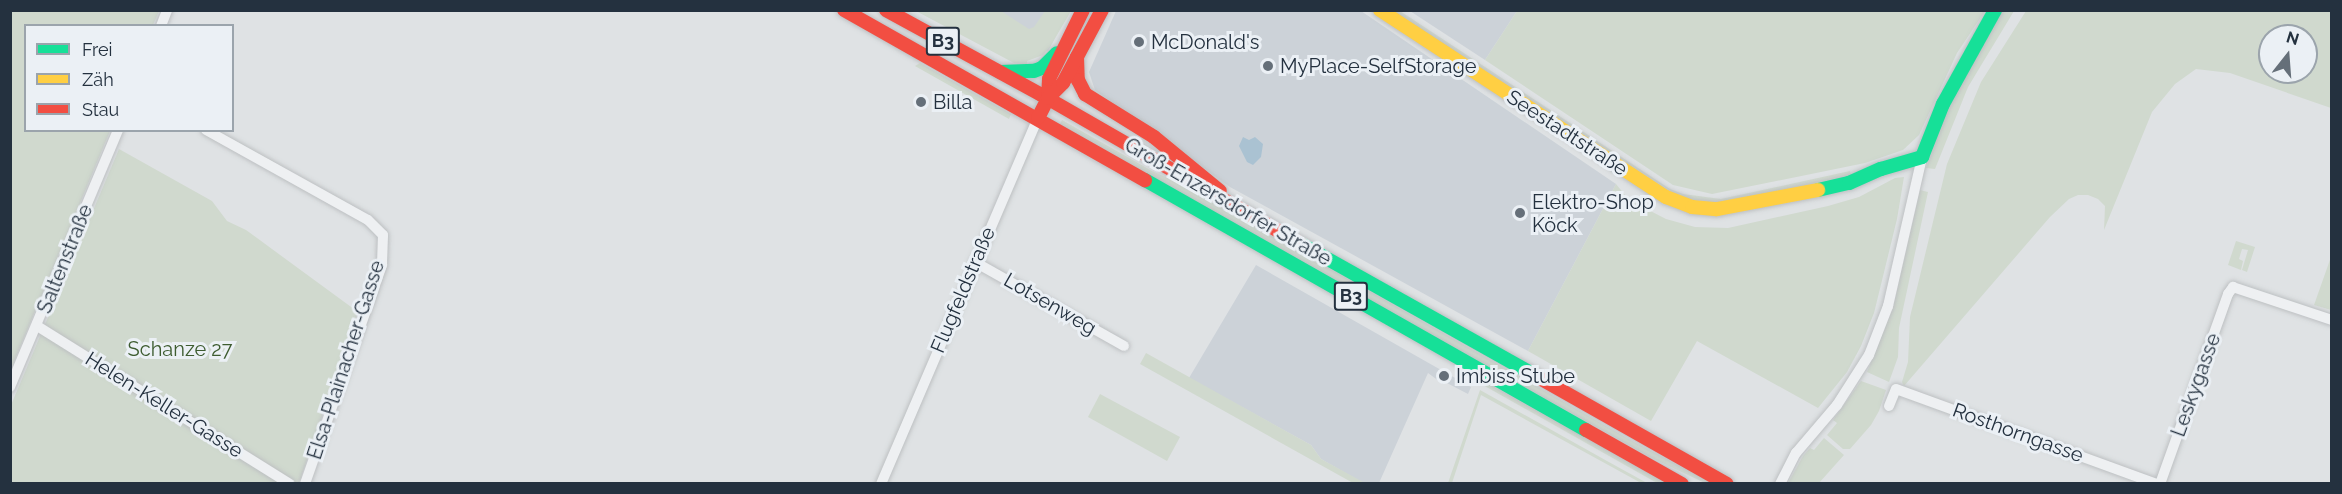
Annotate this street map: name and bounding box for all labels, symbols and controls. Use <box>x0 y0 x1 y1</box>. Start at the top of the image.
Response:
legend <box>24 24 234 132</box>
north arrow <box>2258 24 2318 84</box>
road number: B3 <box>925 26 961 56</box>
text: N <box>2284 27 2301 49</box>
place label: McDonald's <box>1151 30 1259 54</box>
marker: McDonald's <box>1132 35 1146 49</box>
text: Frei <box>82 39 112 60</box>
place label: MyPlace-SelfStorage <box>1280 54 1477 78</box>
marker: MyPlace-SelfStorage <box>1261 59 1275 73</box>
text: Zäh <box>82 69 114 90</box>
street label: Seestadtstraße <box>1502 85 1632 181</box>
place label: Billa <box>933 90 972 114</box>
marker: Billa <box>914 95 928 109</box>
text: Stau <box>82 99 119 120</box>
street label: Groß-Enzersdorfer Straße <box>1120 133 1336 271</box>
place label: Elektro-Shop Köck <box>1532 190 1654 237</box>
street label: Saltenstraße <box>32 201 98 317</box>
marker: Elektro-Shop Köck <box>1513 206 1527 220</box>
street label: Flugfeldstraße <box>926 223 1000 357</box>
street label: Elsa-Plainacher-Gasse <box>302 258 390 462</box>
street label: Lotsenweg <box>1000 268 1100 340</box>
road number: B3 <box>1333 281 1369 311</box>
street label: Leskygasse <box>2166 330 2226 440</box>
park label: Schanze 27 <box>128 337 232 361</box>
street label: Helen-Keller-Gasse <box>81 347 247 463</box>
place label: Imbiss Stube <box>1456 364 1575 388</box>
marker: Imbiss Stube <box>1437 369 1451 383</box>
street label: Rosthorngasse <box>1949 398 2087 468</box>

